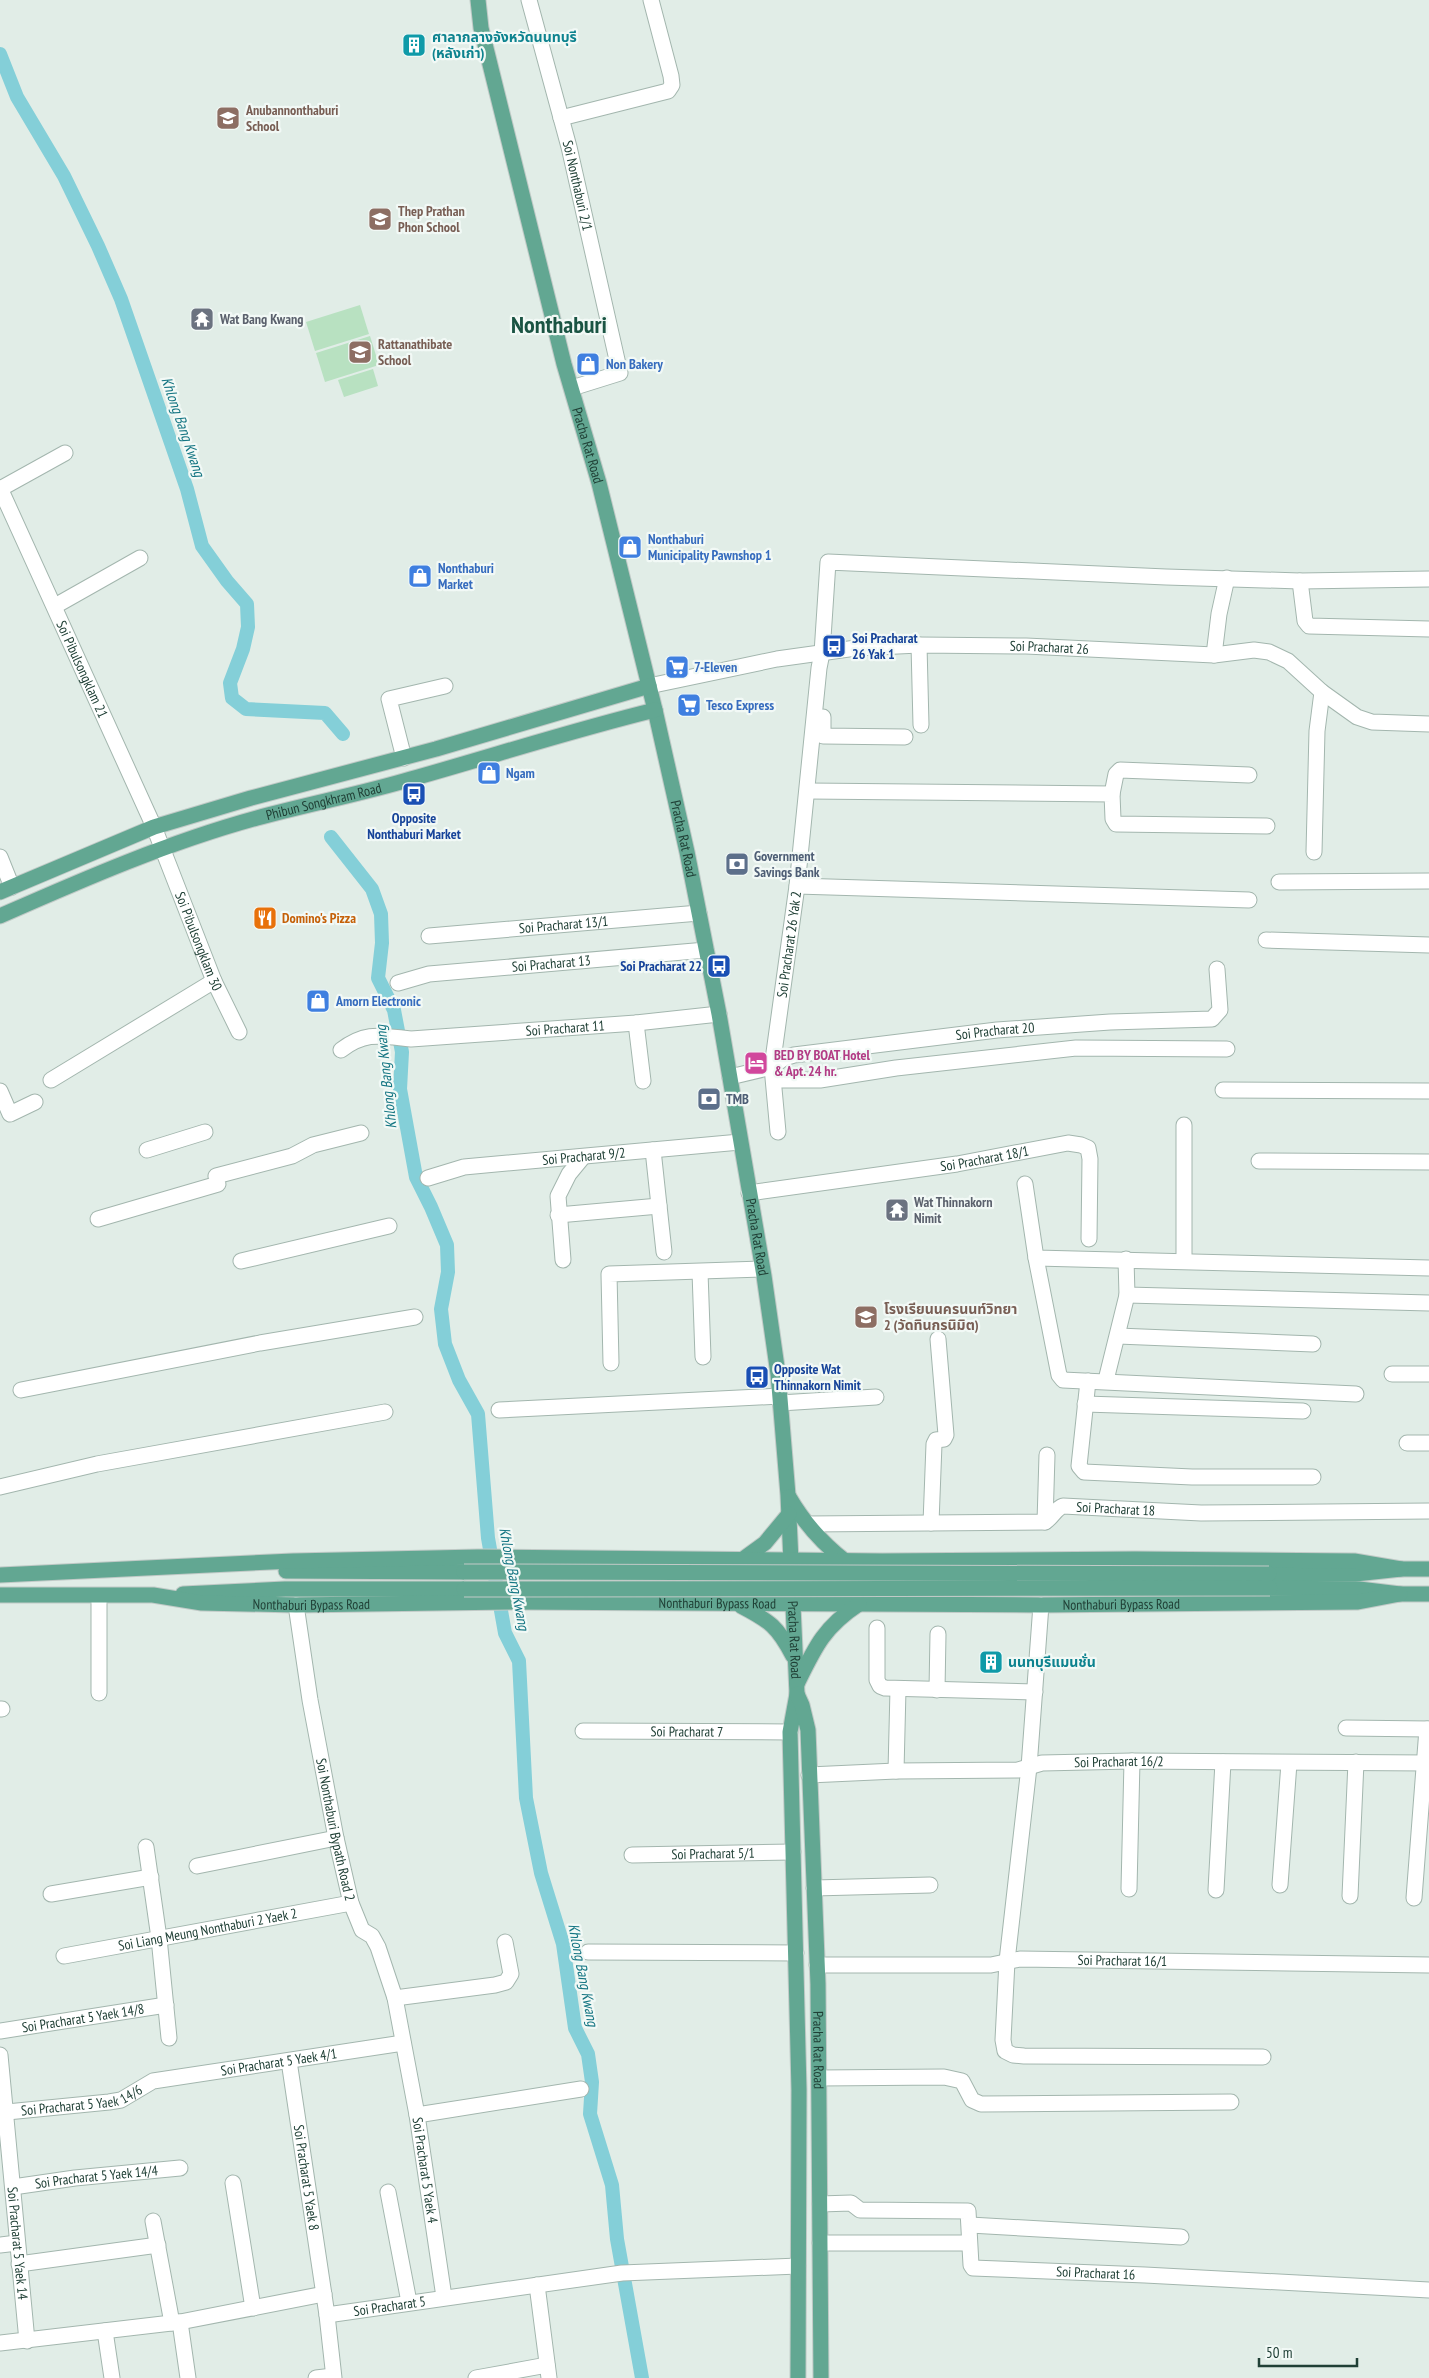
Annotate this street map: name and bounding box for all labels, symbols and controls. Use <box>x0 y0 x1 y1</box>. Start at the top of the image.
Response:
place label: ศาลากลางจังหวัดนนทบุรี (หลังเก่า) <box>432 28 577 62</box>
building icon: ศาลากลางจังหวัดนนทบุรี (หลังเก่า) <box>401 32 427 58</box>
place label: Anubannonthaburi School <box>245 101 338 135</box>
school or university icon: Anubannonthaburi School <box>215 105 241 131</box>
street label: Soi Nonthaburi 2/1 <box>559 138 597 233</box>
place label: Thep Prathan Phon School <box>398 202 465 236</box>
school or university icon: Thep Prathan Phon School <box>367 206 393 232</box>
temple icon: Wat Bang Kwang <box>189 306 215 332</box>
district label: Nonthaburi <box>511 309 607 340</box>
place label: Wat Bang Kwang <box>219 310 303 328</box>
place label: Rattanathibate School <box>378 335 452 369</box>
school or university icon: Rattanathibate School <box>347 339 373 365</box>
shop icon: Non Bakery <box>575 351 601 377</box>
place label: Non Bakery <box>606 355 663 373</box>
water label: Khlong Bang Kwang <box>158 374 210 481</box>
street label: Pracha Rat Road <box>568 405 608 485</box>
place label: Nonthaburi Municipality Pawnshop 1 <box>648 530 771 564</box>
shop icon: Nonthaburi Municipality Pawnshop 1 <box>617 534 643 560</box>
place label: Nonthaburi Market <box>438 559 494 593</box>
shop icon: Nonthaburi Market <box>407 563 433 589</box>
street label: Soi Pibulsongklam 21 <box>52 618 112 721</box>
place label: Soi Pracharat 26 Yak 1 <box>852 629 918 663</box>
bus stop icon: Soi Pracharat 26 Yak 1 <box>821 633 847 659</box>
street label: Soi Pracharat 26 <box>1010 637 1089 658</box>
supermarket icon: 7-Eleven <box>664 654 690 680</box>
place label: 7-Eleven <box>694 658 737 676</box>
supermarket icon: Tesco Express <box>676 692 702 718</box>
place label: Tesco Express <box>706 696 774 714</box>
shop icon: Ngam <box>476 760 502 786</box>
place label: Ngam <box>506 764 535 782</box>
street label: Phibun Songkhram Road <box>264 779 383 824</box>
bus stop icon: Opposite Nonthaburi Market <box>401 781 427 807</box>
street label: Pracha Rat Road <box>667 799 701 879</box>
place label: Opposite Nonthaburi Market <box>367 809 461 843</box>
place label: Government Savings Bank <box>754 847 820 881</box>
bank icon: Government Savings Bank <box>724 851 750 877</box>
street label: Soi Pibulsongklam 30 <box>171 889 226 994</box>
street label: Soi Pracharat 26 Yak 2 <box>773 890 805 999</box>
restaurant icon: Domino's Pizza <box>252 905 278 931</box>
place label: Domino's Pizza <box>282 909 356 927</box>
street label: Soi Pracharat 13/1 <box>518 912 609 937</box>
street label: Soi Pracharat 13 <box>511 951 591 976</box>
bus stop icon: Soi Pracharat 22 <box>706 953 732 979</box>
place label: Soi Pracharat 22 <box>620 957 702 975</box>
shop icon: Amorn Electronic <box>305 988 331 1014</box>
place label: Amorn Electronic <box>335 992 421 1010</box>
street label: Soi Pracharat 11 <box>525 1016 605 1040</box>
street label: Soi Pracharat 20 <box>954 1018 1035 1044</box>
water label: Khlong Bang Kwang <box>370 1023 400 1130</box>
place label: BED BY BOAT Hotel & Apt. 24 hr. <box>774 1046 871 1080</box>
hotel icon: BED BY BOAT Hotel & Apt. 24 hr. <box>743 1050 769 1076</box>
bank icon: TMB <box>696 1086 722 1112</box>
place label: TMB <box>726 1090 749 1108</box>
street label: Soi Pracharat 18/1 <box>939 1142 1030 1175</box>
street label: Soi Pracharat 9/2 <box>542 1143 626 1169</box>
place label: Wat Thinnakorn Nimit <box>913 1193 992 1227</box>
street label: Pracha Rat Road <box>742 1197 773 1277</box>
temple icon: Wat Thinnakorn Nimit <box>884 1197 910 1223</box>
place label: โรงเรียนนครนนท์วิทยา 2 (วัดทินกรนิมิต) <box>884 1300 1017 1334</box>
school or university icon: โรงเรียนนครนนท์วิทยา 2 (วัดทินกรนิมิต) <box>853 1304 879 1330</box>
place label: Opposite Wat Thinnakorn Nimit <box>774 1360 861 1394</box>
bus stop icon: Opposite Wat Thinnakorn Nimit <box>744 1364 770 1390</box>
street label: Soi Pracharat 18 <box>1076 1498 1156 1520</box>
water label: Khlong Bang Kwang <box>495 1526 534 1633</box>
street label: Nonthaburi Bypass Road <box>659 1594 776 1612</box>
street label: Nonthaburi Bypass Road <box>252 1595 370 1614</box>
street label: Nonthaburi Bypass Road <box>1063 1595 1180 1614</box>
street label: Pracha Rat Road <box>784 1600 805 1679</box>
building icon: นนทบุรีแมนชั่น <box>978 1649 1004 1675</box>
place label: นนทบุรีแมนชั่น <box>1008 1653 1096 1671</box>
street label: Soi Pracharat 7 <box>651 1722 723 1741</box>
street label: Soi Pracharat 16/2 <box>1074 1752 1164 1771</box>
street label: Soi Nonthaburi Bypath Road 2 <box>312 1757 359 1903</box>
street label: Soi Pracharat 5/1 <box>671 1844 755 1863</box>
street label: Soi Liang Meung Nonthaburi 2 Yaek 2 <box>117 1904 298 1955</box>
water label: Khlong Bang Kwang <box>564 1922 603 2029</box>
street label: Soi Pracharat 16/1 <box>1077 1951 1167 1970</box>
street label: Soi Pracharat 5 Yaek 14/8 <box>21 2000 145 2036</box>
street label: Pracha Rat Road <box>809 2011 828 2089</box>
street label: Soi Pracharat 5 Yaek 4/1 <box>219 2044 338 2080</box>
street label: Soi Pracharat 5 Yaek 14/6 <box>20 2080 145 2120</box>
street label: Soi Pracharat 5 Yaek 4 <box>408 2116 442 2225</box>
street label: Soi Pracharat 5 Yaek 8 <box>290 2124 323 2232</box>
street label: Soi Pracharat 5 Yaek 14/4 <box>34 2161 159 2193</box>
street label: Soi Pracharat 5 Yaek 14 <box>3 2186 32 2301</box>
street label: Soi Pracharat 16 <box>1056 2262 1136 2284</box>
street label: Soi Pracharat 5 <box>352 2292 427 2320</box>
scale bar <box>1259 2336 1356 2368</box>
text: 50 m <box>1266 2343 1292 2362</box>

